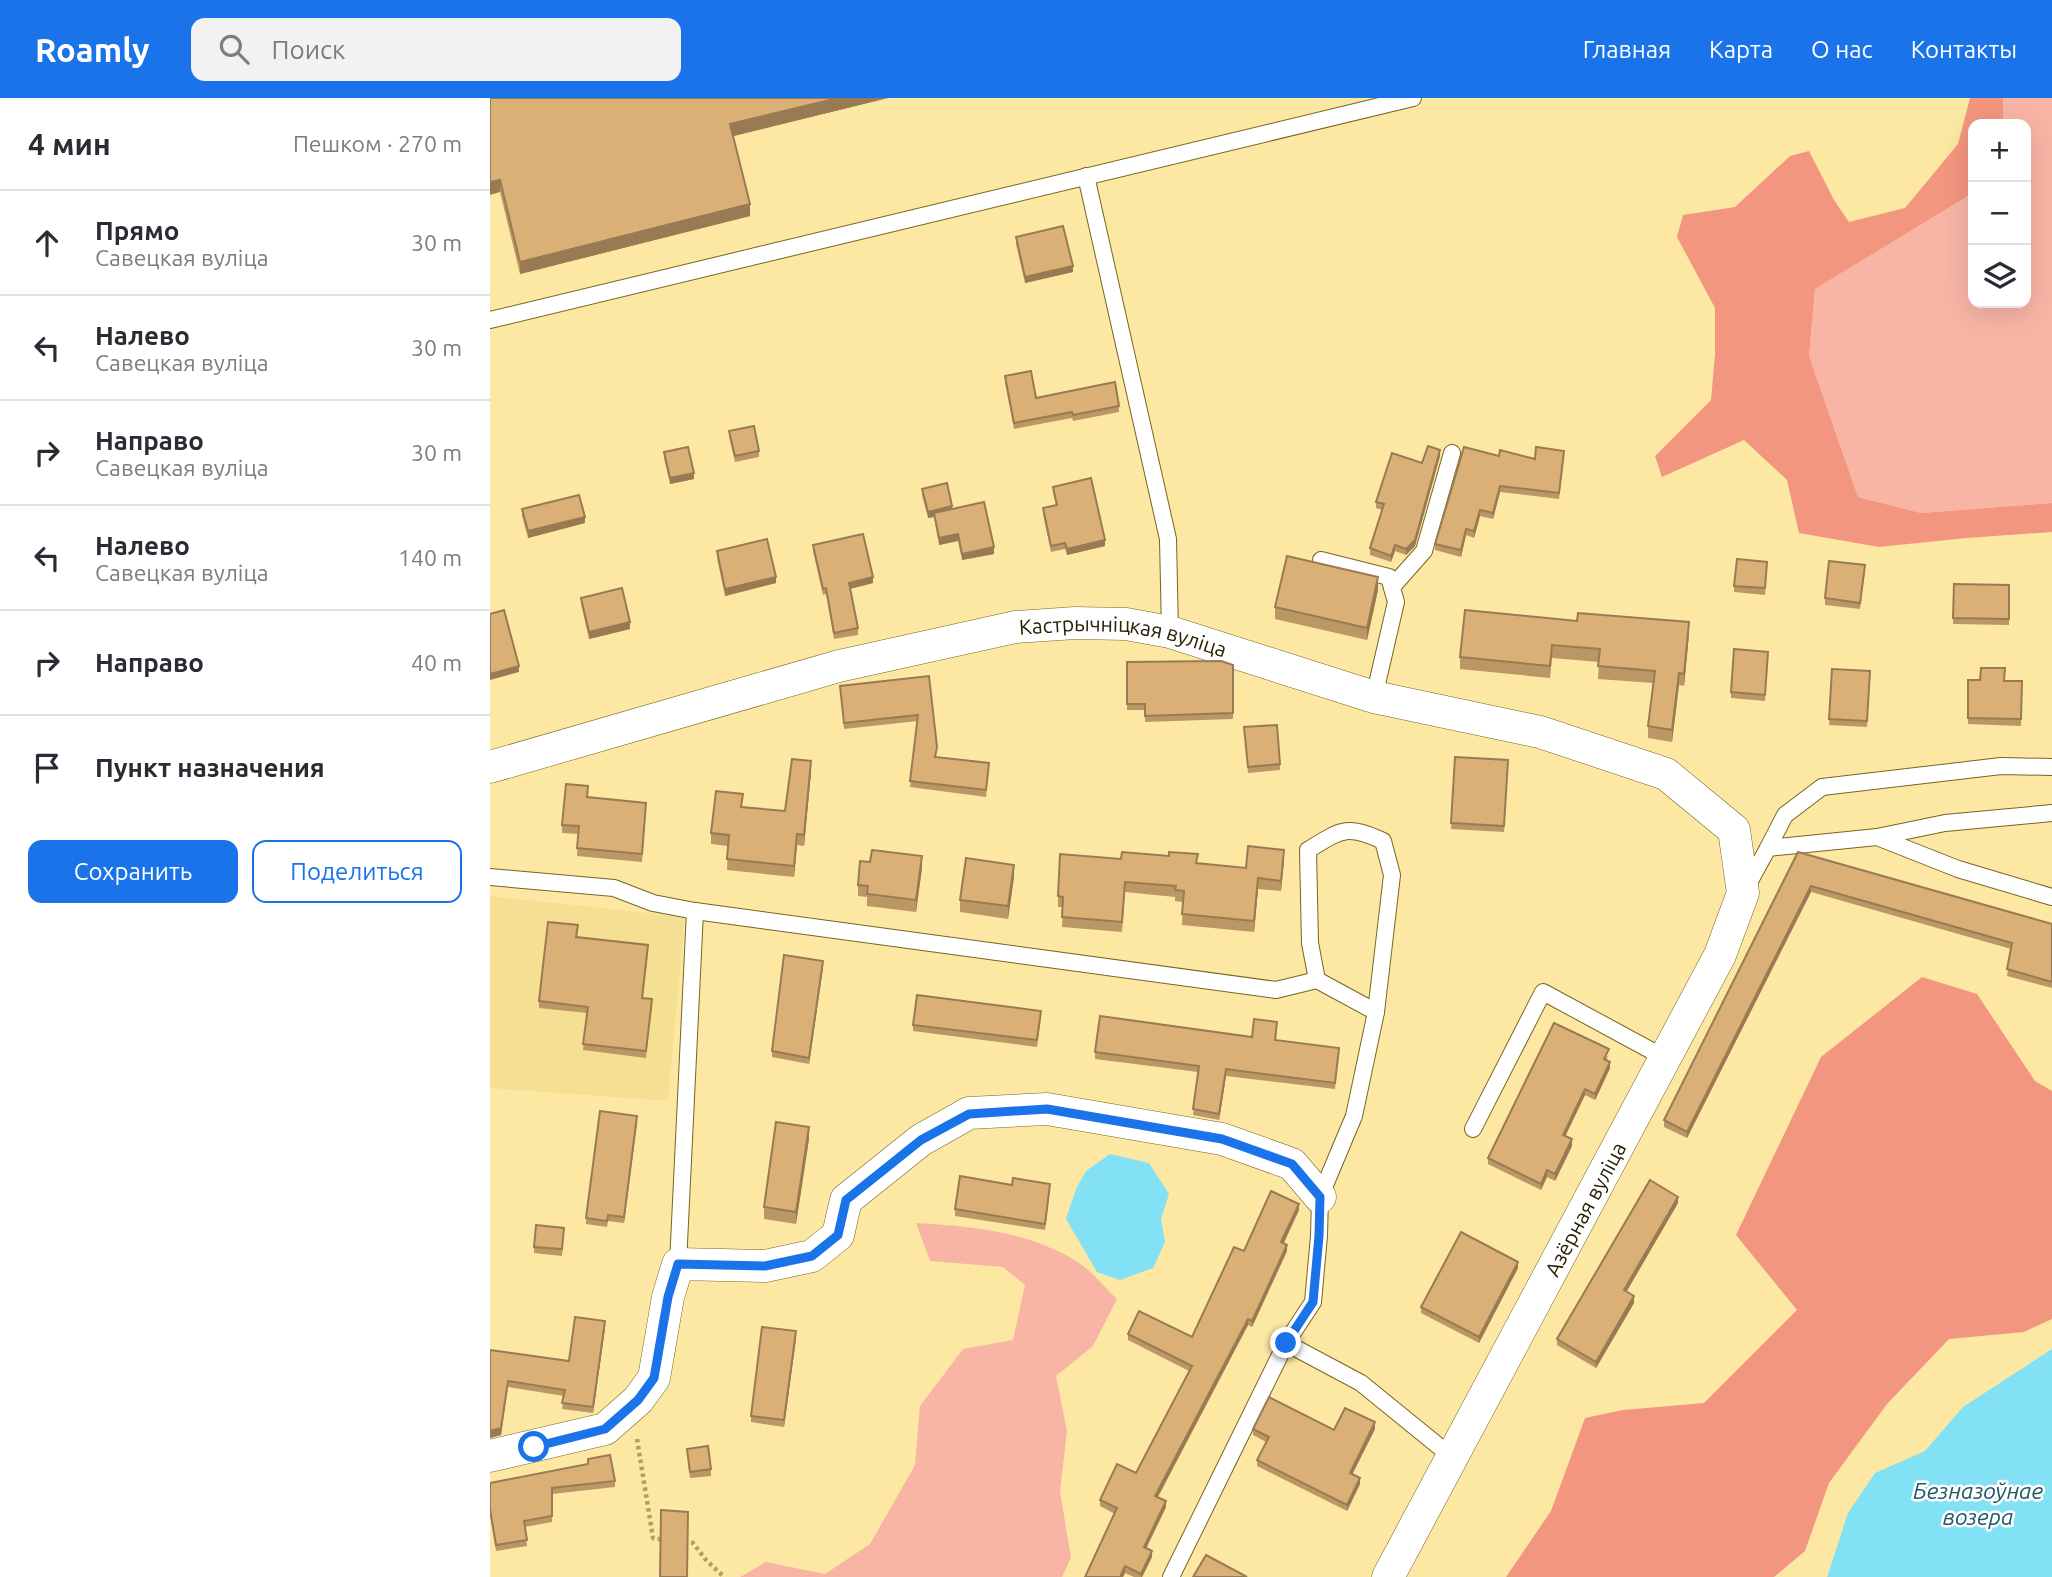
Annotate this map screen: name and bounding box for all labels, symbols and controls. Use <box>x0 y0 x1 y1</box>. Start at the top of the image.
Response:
search box <box>191 18 681 81</box>
icon: search <box>215 30 253 68</box>
text: Roamly <box>35 31 149 68</box>
text: Поиск <box>271 35 346 64</box>
text: Главная <box>1583 36 1671 63</box>
text: Карта <box>1709 36 1773 63</box>
text: О нас <box>1811 36 1873 63</box>
text: Контакты <box>1911 36 2017 63</box>
map controls <box>1968 119 2031 308</box>
button: + <box>1968 119 2031 182</box>
text: 4 мин <box>28 127 111 161</box>
text: Пешком · 270 m <box>293 131 462 156</box>
button: − <box>1968 182 2031 245</box>
text: Прямо <box>95 216 179 245</box>
icon: ahead <box>28 224 66 262</box>
text: 30 m <box>411 230 462 255</box>
text: Савецкая вуліца <box>95 245 269 270</box>
button: layers <box>1968 245 2031 308</box>
text: Налево <box>95 321 190 350</box>
icon: left <box>28 329 66 367</box>
text: 30 m <box>411 335 462 360</box>
text: Савецкая вуліца <box>95 350 269 375</box>
text: Направо <box>95 426 204 455</box>
icon: right <box>28 434 66 472</box>
text: 30 m <box>411 440 462 465</box>
text: Савецкая вуліца <box>95 455 269 480</box>
text: Налево <box>95 531 190 560</box>
icon: left <box>28 539 66 577</box>
text: 140 m <box>398 545 462 570</box>
text: Савецкая вуліца <box>95 560 269 585</box>
street label: Кастрычніцкая вуліца <box>1018 611 1230 661</box>
icon: right <box>28 644 66 682</box>
text: Направо <box>95 648 204 677</box>
text: 40 m <box>411 650 462 675</box>
icon: arrive <box>28 749 66 787</box>
text: Пункт назначения <box>95 753 325 782</box>
button: Сохранить <box>28 840 238 903</box>
button: Поделиться <box>252 840 462 903</box>
street label: Азёрная вуліца <box>1540 1138 1630 1280</box>
route end <box>1270 1327 1301 1358</box>
route start <box>518 1431 549 1462</box>
water label: Безназоўнае возера <box>1913 1478 2044 1529</box>

